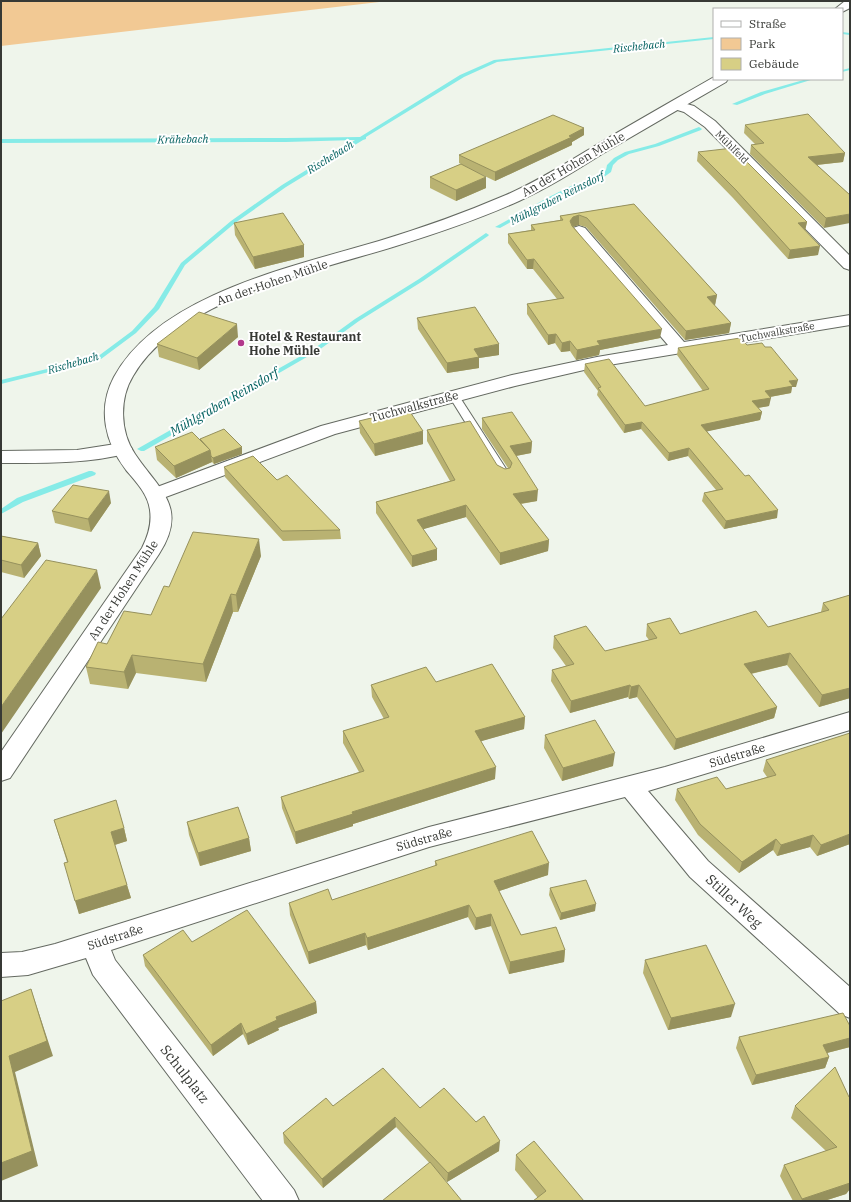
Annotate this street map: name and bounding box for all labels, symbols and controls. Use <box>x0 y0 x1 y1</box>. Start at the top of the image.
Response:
legend <box>713 8 843 80</box>
text: Straße <box>749 16 786 31</box>
water label: Rischebach <box>611 36 666 56</box>
text: Park <box>749 36 775 51</box>
text: Gebäude <box>749 56 799 71</box>
street label: An der Hohen Mühle <box>519 128 627 200</box>
street label: Mühlfeld <box>713 128 751 166</box>
water label: Krähebach <box>156 132 209 146</box>
water label: Rischebach <box>303 137 356 177</box>
water label: Mühlgraben Reinsdorf <box>507 167 609 228</box>
street label: An der Hohen Mühle <box>214 256 330 308</box>
street label: Tuchwalkstraße <box>739 319 815 345</box>
place label: Hotel & Restaurant Hohe Mühle <box>249 329 362 358</box>
marker: Hotel & Restaurant Hohe Mühle <box>236 338 246 348</box>
water label: Rischebach <box>45 349 100 377</box>
water label: Mühlgraben Reinsdorf <box>166 362 284 441</box>
street label: Tuchwalkstraße <box>368 387 460 425</box>
street label: An der Hohen Mühle <box>85 537 161 643</box>
street label: Südstraße <box>707 739 767 771</box>
street label: Südstraße <box>394 824 454 854</box>
street label: Stiller Weg <box>702 870 766 932</box>
street label: Südstraße <box>85 921 145 953</box>
street label: Schulplatz <box>157 1041 213 1107</box>

